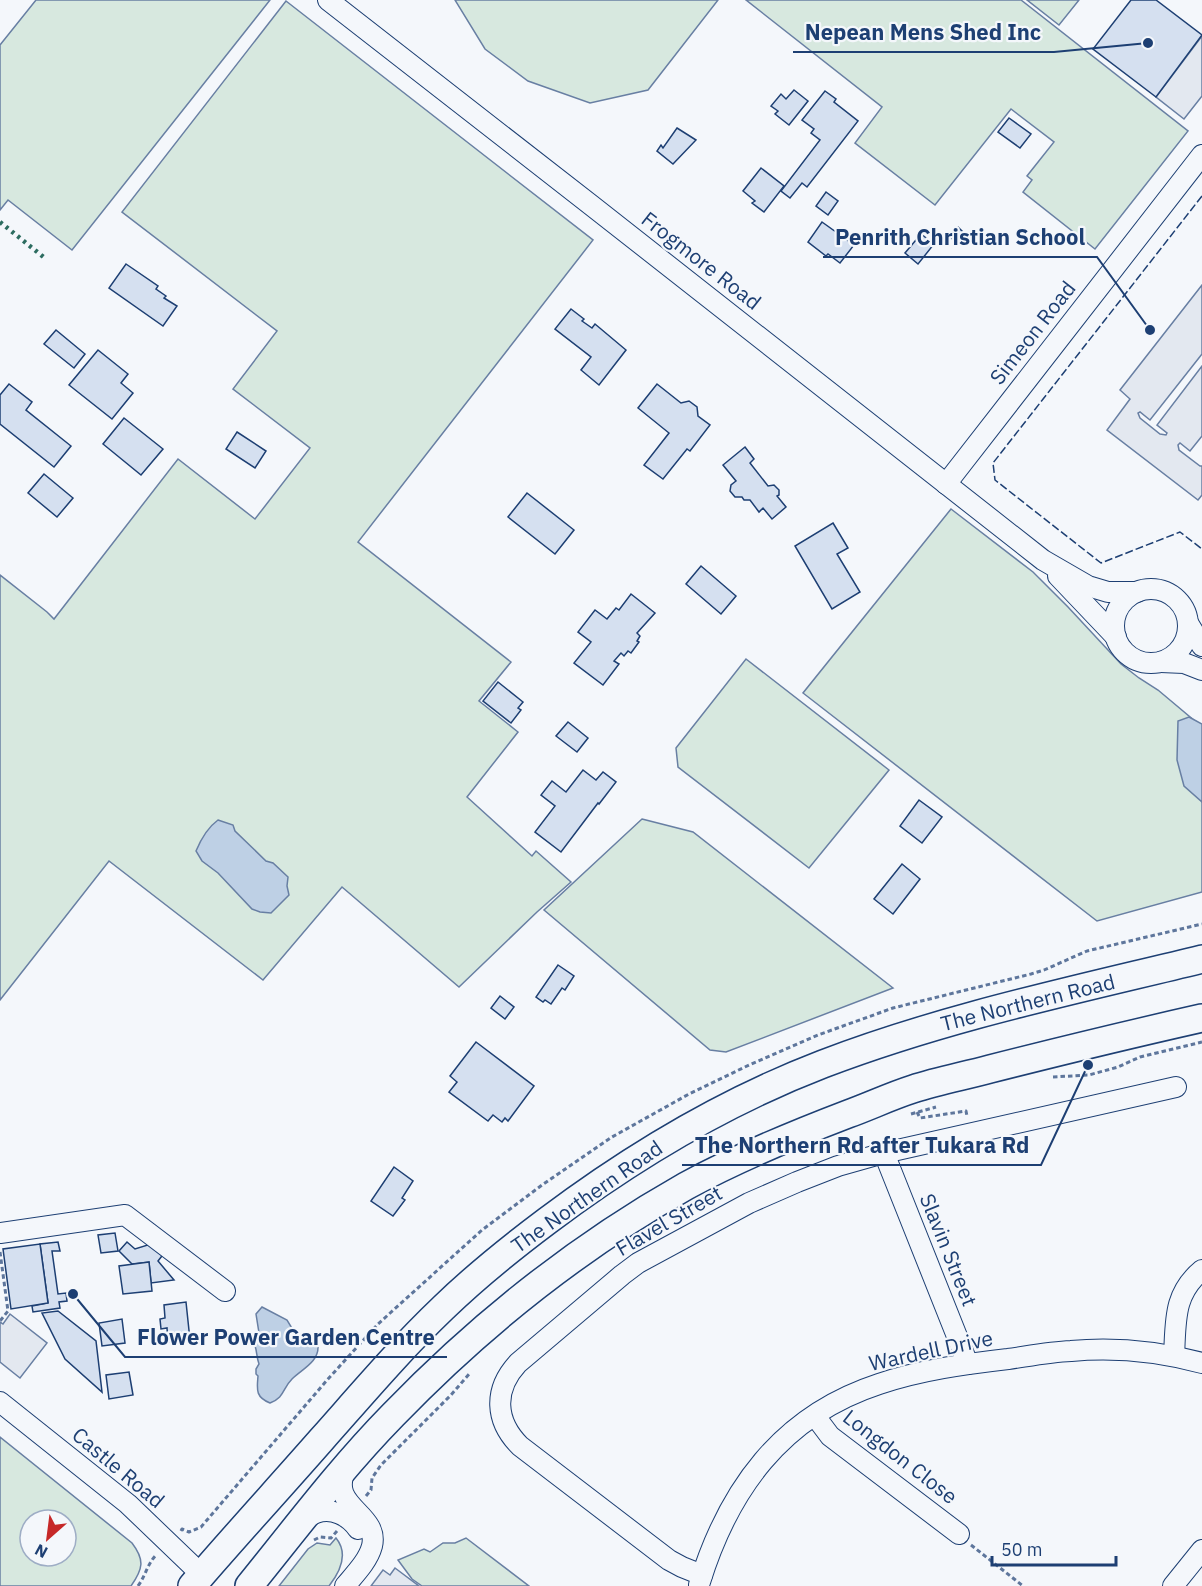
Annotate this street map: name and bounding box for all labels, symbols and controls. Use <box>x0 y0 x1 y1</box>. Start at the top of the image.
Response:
callout: Nepean Mens Shed Inc <box>793 12 1054 52</box>
text: Nepean Mens Shed Inc <box>805 17 1041 46</box>
street label: Frogmore Road <box>636 205 767 316</box>
callout: Penrith Christian School <box>823 217 1097 257</box>
text: Penrith Christian School <box>835 222 1085 251</box>
street label: Simeon Road <box>983 275 1081 390</box>
street label: The Northern Road <box>938 967 1118 1037</box>
callout: The Northern Rd after Tukara Rd <box>682 1125 1041 1165</box>
text: The Northern Rd after Tukara Rd <box>695 1130 1029 1159</box>
street label: The Northern Road <box>505 1134 668 1259</box>
street label: Flavel Street <box>610 1178 727 1262</box>
street label: Slavin Street <box>914 1189 984 1310</box>
callout: Flower Power Garden Centre <box>125 1317 447 1357</box>
text: Flower Power Garden Centre <box>137 1322 435 1351</box>
street label: Wardell Drive <box>866 1323 995 1377</box>
street label: Longdon Close <box>838 1403 964 1510</box>
street label: Castle Road <box>67 1420 171 1514</box>
north arrow <box>18 1508 78 1568</box>
scale bar <box>992 1529 1116 1567</box>
text: 50 m <box>1001 1538 1043 1561</box>
text: N <box>31 1540 51 1563</box>

